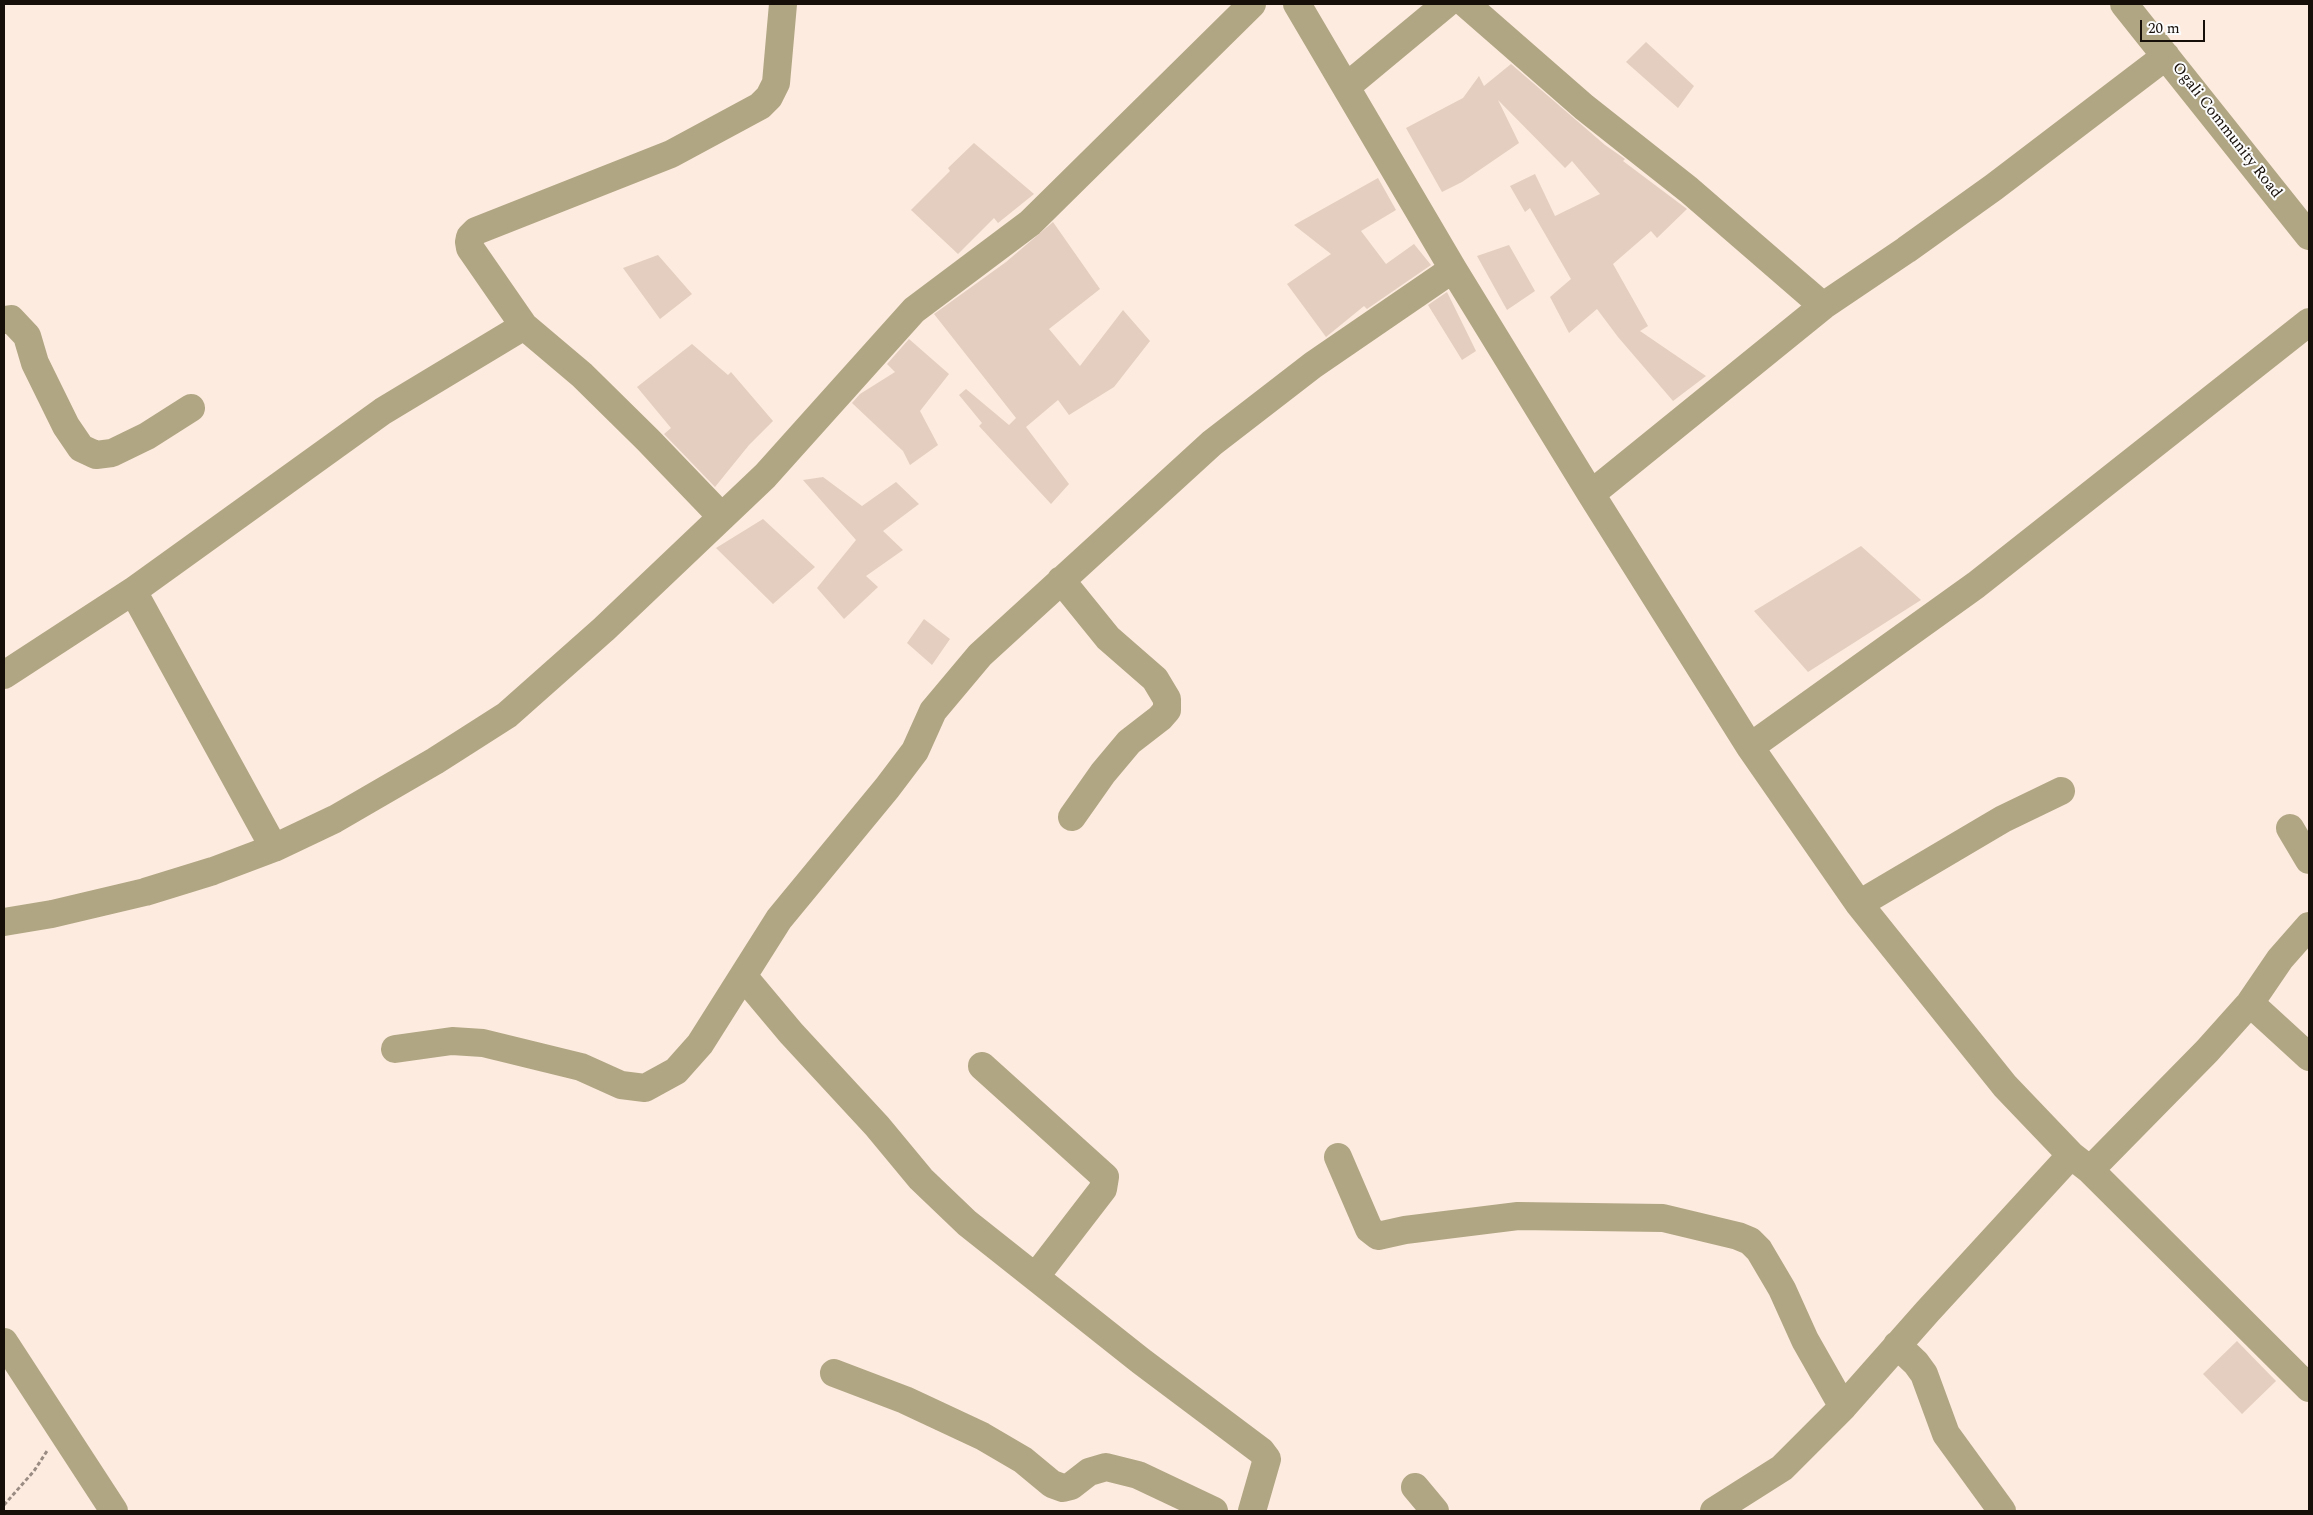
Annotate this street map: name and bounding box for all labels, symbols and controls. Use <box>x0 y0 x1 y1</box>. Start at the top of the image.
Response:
scale bar <box>2143 10 2208 42</box>
text: 20 m <box>2148 17 2180 40</box>
street label: Ogali Community Road <box>2167 59 2285 203</box>

